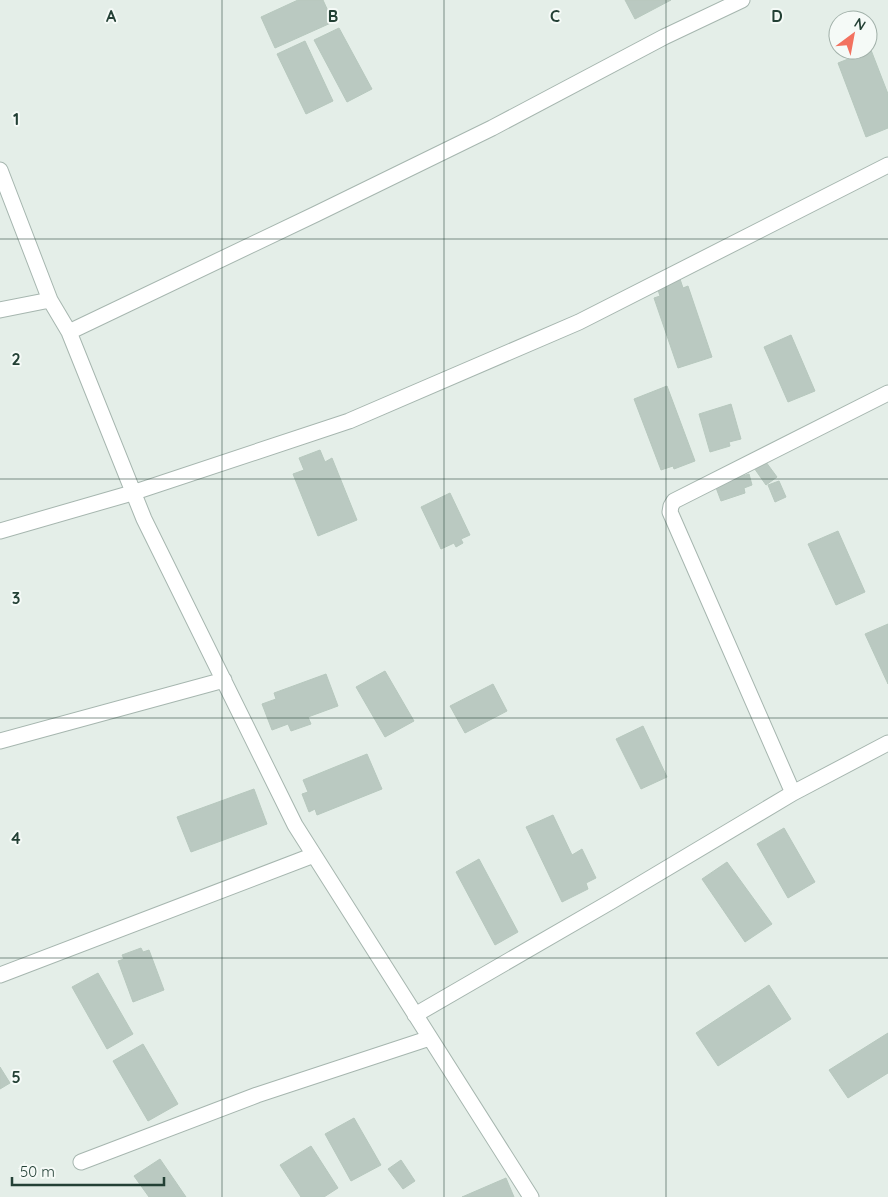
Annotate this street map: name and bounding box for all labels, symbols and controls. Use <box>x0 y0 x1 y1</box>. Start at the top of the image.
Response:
text: A <box>106 6 117 26</box>
text: B <box>328 6 338 26</box>
text: C <box>550 6 560 26</box>
text: D <box>771 6 783 26</box>
north arrow <box>828 10 878 60</box>
text: N <box>851 14 869 34</box>
text: 1 <box>13 109 19 129</box>
text: 2 <box>11 349 21 369</box>
text: 3 <box>12 588 20 608</box>
text: 4 <box>11 828 21 848</box>
text: 5 <box>11 1067 21 1087</box>
scale bar <box>12 1154 165 1186</box>
text: 50 m <box>20 1162 55 1181</box>

